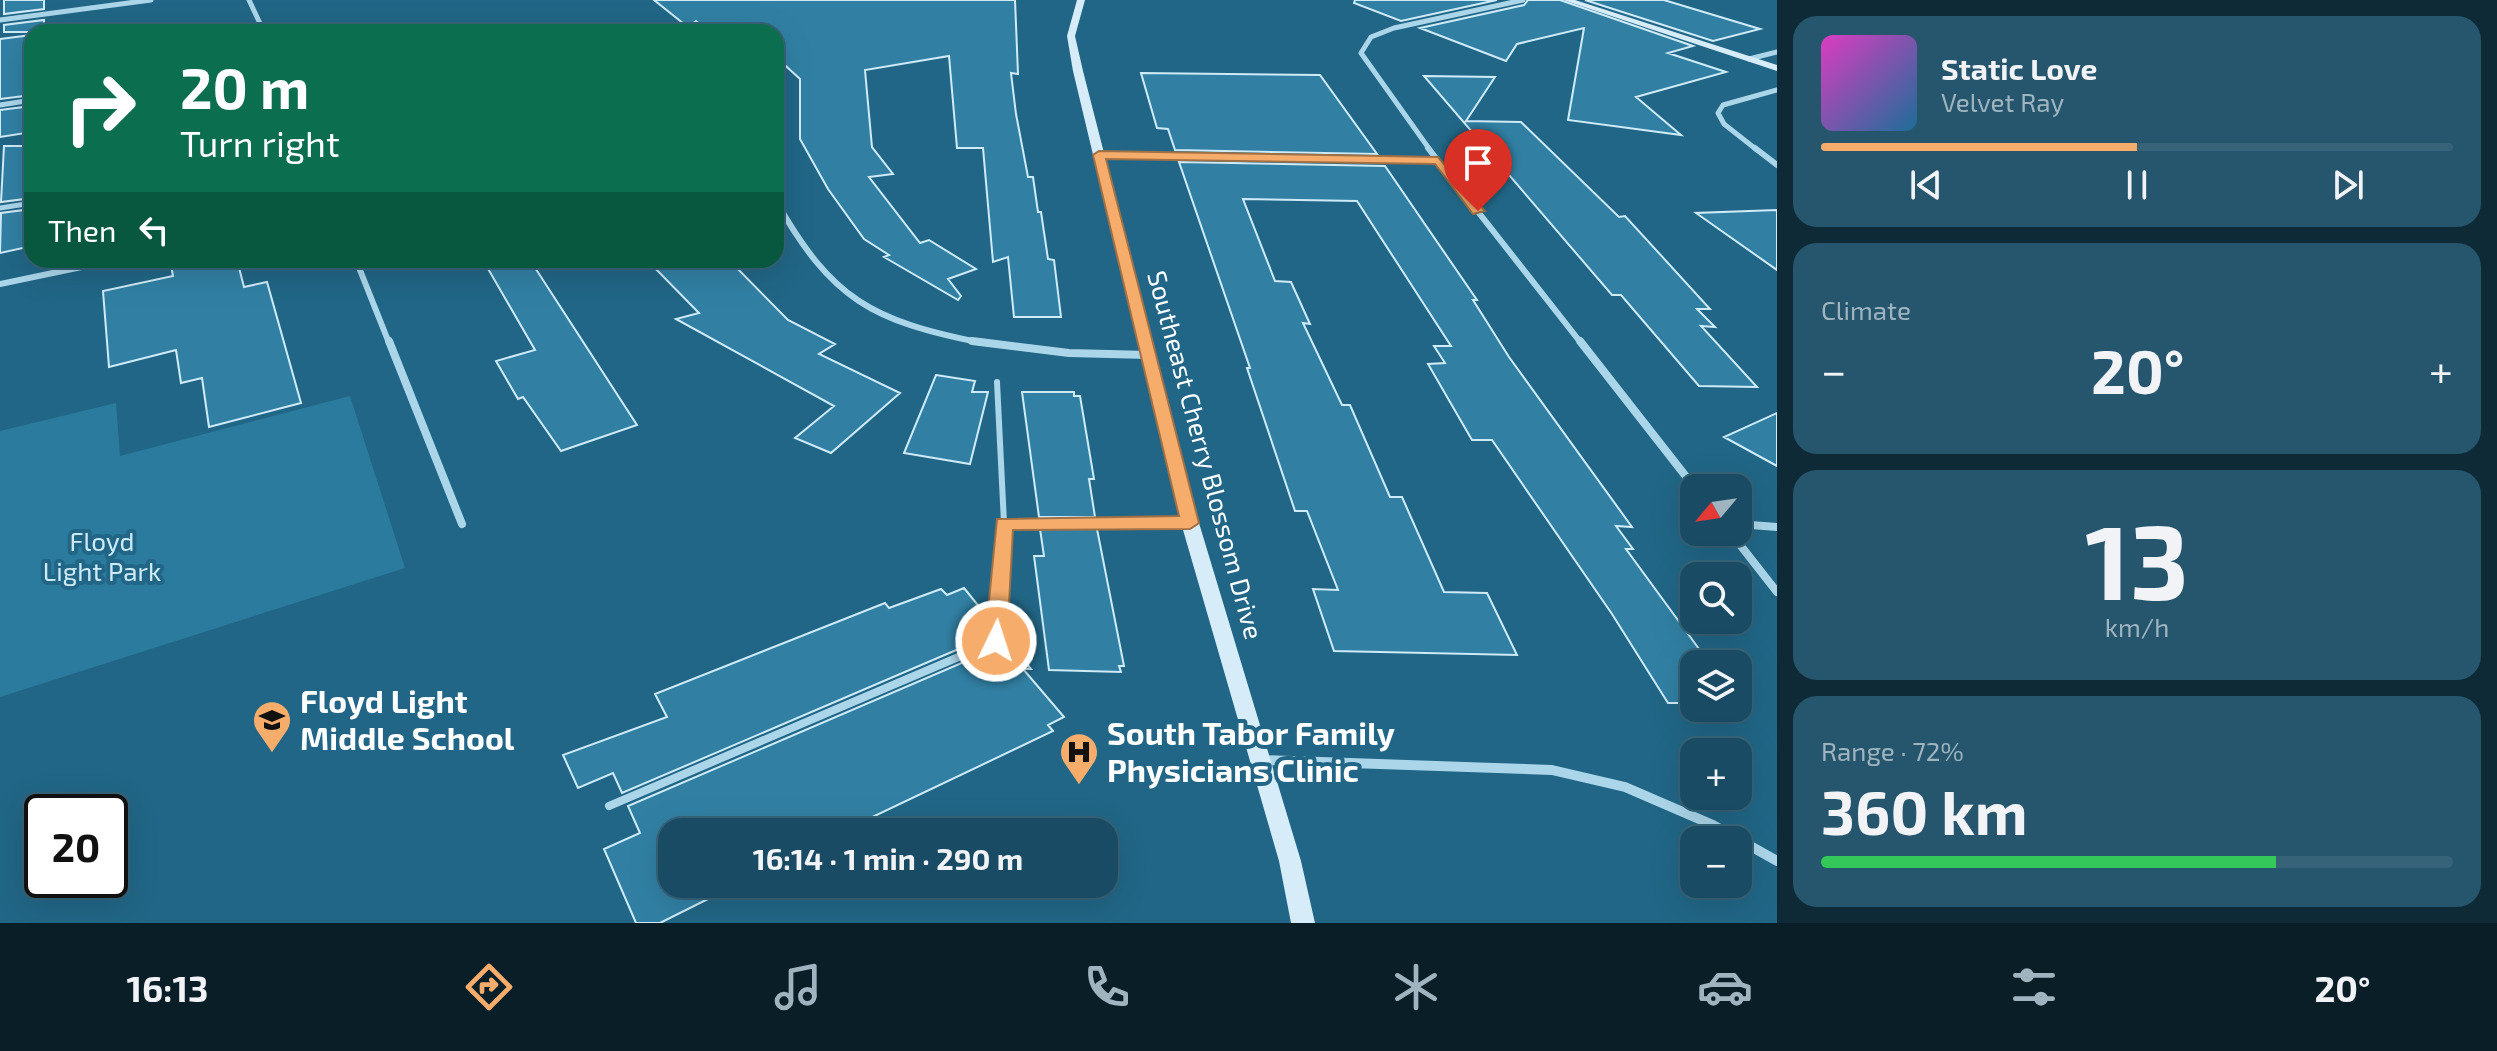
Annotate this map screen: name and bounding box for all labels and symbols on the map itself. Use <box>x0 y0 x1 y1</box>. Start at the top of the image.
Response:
pin <box>1444 129 1512 211</box>
street label: Southeast Cherry Blossom Drive <box>1142 267 1271 642</box>
north arrow <box>1680 474 1752 546</box>
park label: Floyd Light Park <box>43 525 161 586</box>
position arrow <box>954 599 1038 683</box>
place label: Floyd Light Middle School <box>300 681 515 756</box>
school or university icon: Floyd Light Middle School <box>251 699 293 754</box>
place label: South Tabor Family Physicians Clinic <box>1107 713 1395 789</box>
hospital icon: South Tabor Family Physicians Clinic <box>1058 731 1100 786</box>
speed limit sign: 20 <box>24 794 128 898</box>

